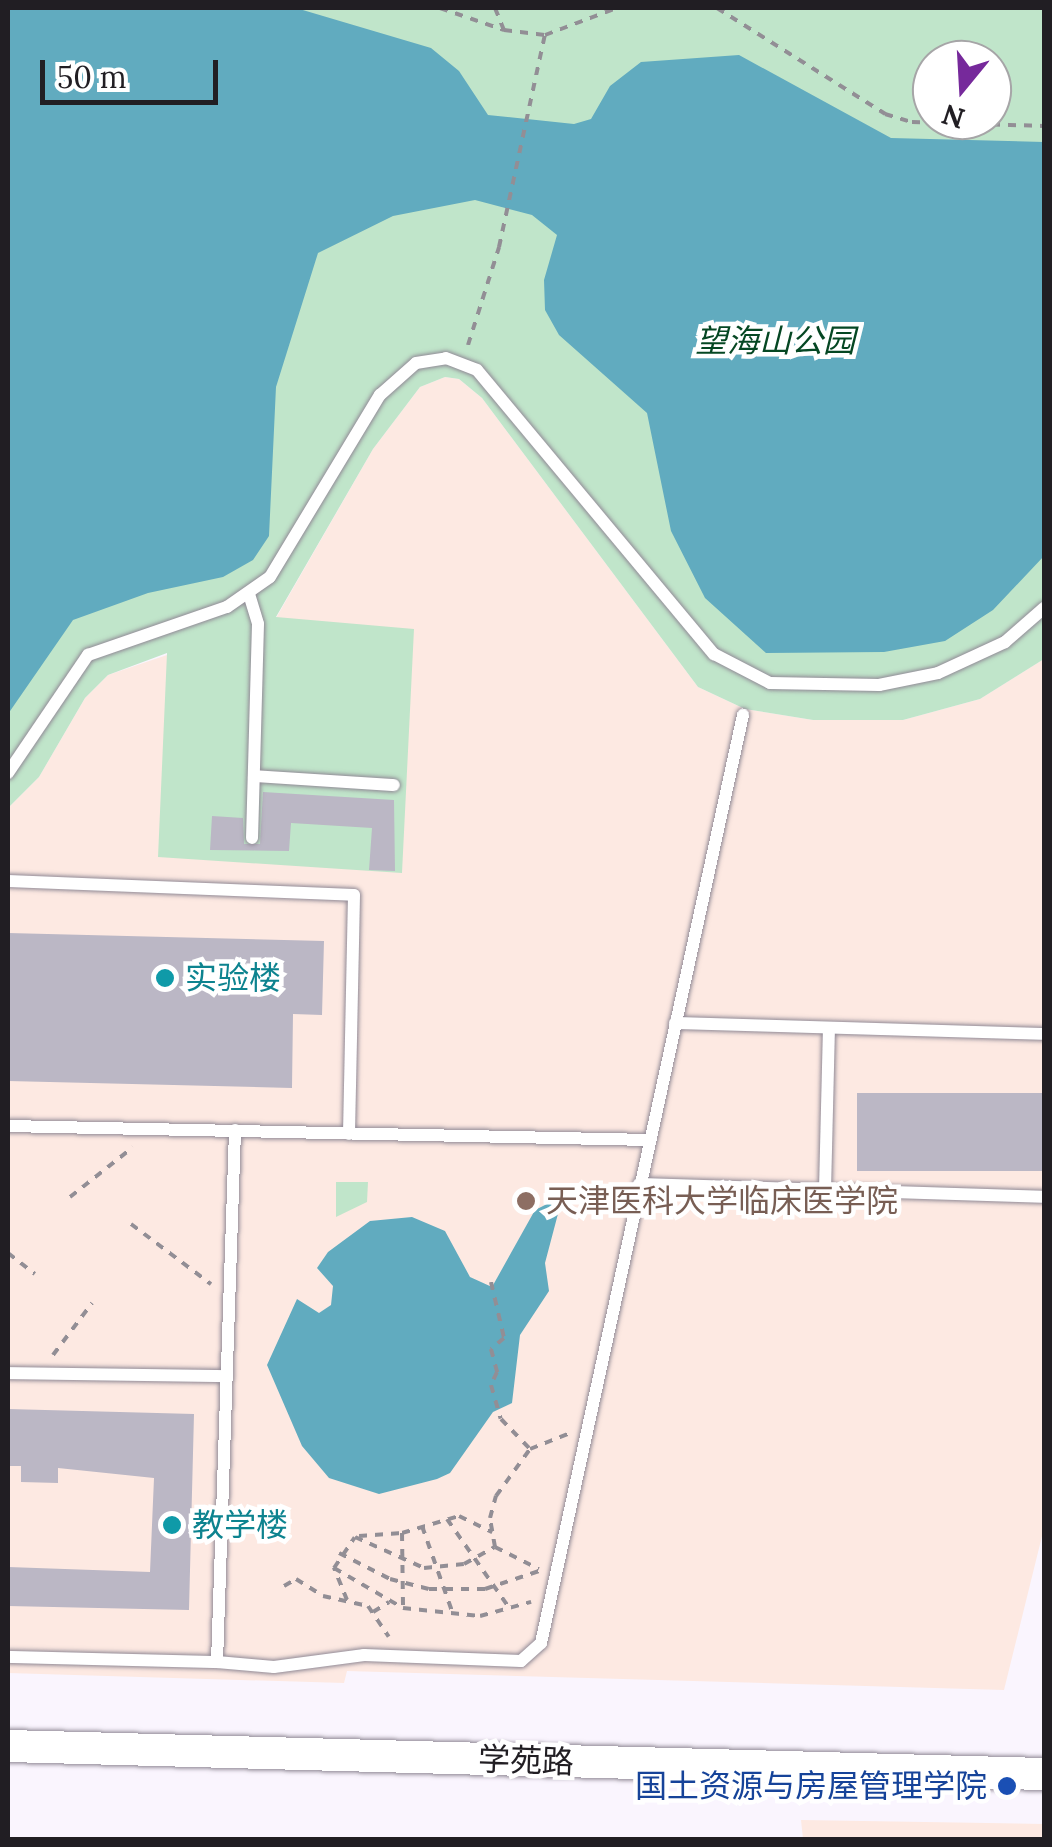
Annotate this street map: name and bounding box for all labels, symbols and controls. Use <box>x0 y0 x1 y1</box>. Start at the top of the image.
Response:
scale bar <box>45 40 222 102</box>
north arrow <box>912 40 1012 140</box>
text: 50 m <box>57 58 127 96</box>
text: N <box>937 96 969 137</box>
park label: 望海山公园 <box>695 322 855 360</box>
place label: 实验楼 <box>185 959 281 997</box>
marker: 实验楼 <box>154 967 176 989</box>
place label: 天津医科大学临床医学院 <box>546 1182 898 1220</box>
marker: 天津医科大学临床医学院 <box>515 1190 537 1212</box>
place label: 教学楼 <box>192 1506 288 1544</box>
marker: 教学楼 <box>161 1514 183 1536</box>
street label: 学苑路 <box>477 1740 575 1782</box>
place label: 国土资源与房屋管理学院 <box>635 1767 987 1805</box>
marker: 国土资源与房屋管理学院 <box>996 1775 1018 1797</box>

